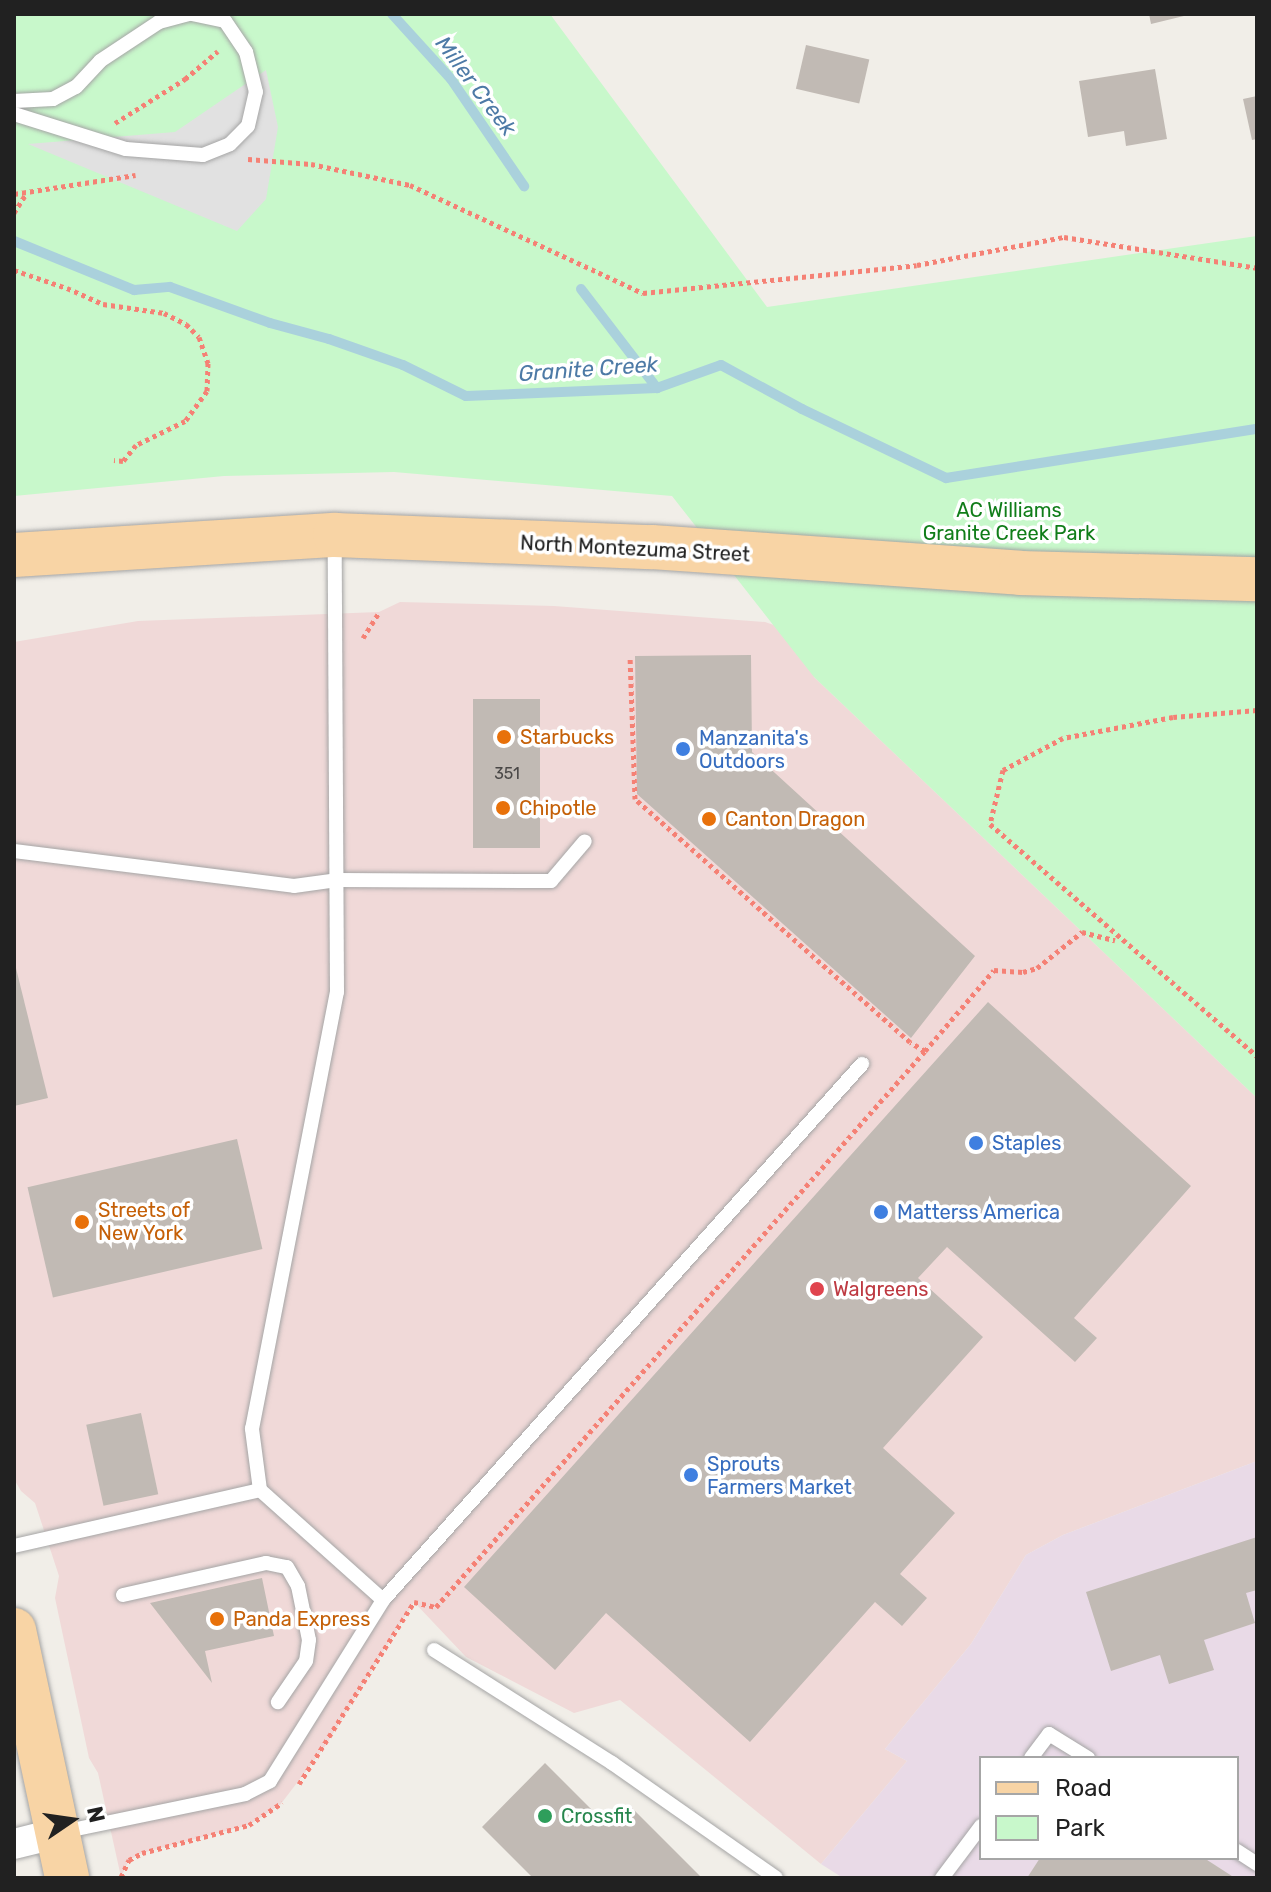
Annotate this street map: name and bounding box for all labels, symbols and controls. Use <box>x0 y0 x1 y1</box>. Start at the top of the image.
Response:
water label: Miller Creek <box>430 31 522 141</box>
water label: Granite Creek <box>517 351 659 387</box>
park label: AC Williams Granite Creek Park <box>923 499 1095 546</box>
street label: North Montezuma Street <box>520 531 750 567</box>
place label: Starbucks <box>520 725 614 749</box>
place label: Manzanita's Outdoors <box>699 726 809 773</box>
marker: Starbucks <box>495 728 513 746</box>
marker: Manzanita's Outdoors <box>674 740 692 758</box>
house number: 351 <box>494 764 520 784</box>
place label: Chipotle <box>519 796 597 820</box>
marker: Chipotle <box>494 799 512 817</box>
place label: Canton Dragon <box>725 807 865 831</box>
marker: Canton Dragon <box>700 810 718 828</box>
place label: Staples <box>992 1131 1061 1155</box>
marker: Staples <box>967 1134 985 1152</box>
place label: Streets of New York <box>98 1198 190 1245</box>
place label: Matterss America <box>897 1200 1060 1224</box>
marker: Matterss America <box>872 1203 890 1221</box>
marker: Streets of New York <box>73 1213 91 1231</box>
place label: Walgreens <box>833 1277 929 1301</box>
marker: Walgreens <box>808 1280 826 1298</box>
place label: Sprouts Farmers Market <box>707 1452 852 1499</box>
marker: Sprouts Farmers Market <box>682 1466 700 1484</box>
place label: Panda Express <box>233 1607 370 1631</box>
marker: Panda Express <box>208 1610 226 1628</box>
legend <box>979 1756 1239 1860</box>
text: Road <box>1055 1774 1112 1802</box>
north arrow <box>32 1780 112 1860</box>
text: N <box>81 1804 111 1825</box>
place label: Crossfit <box>561 1804 632 1828</box>
marker: Crossfit <box>536 1807 554 1825</box>
text: Park <box>1055 1814 1105 1842</box>

